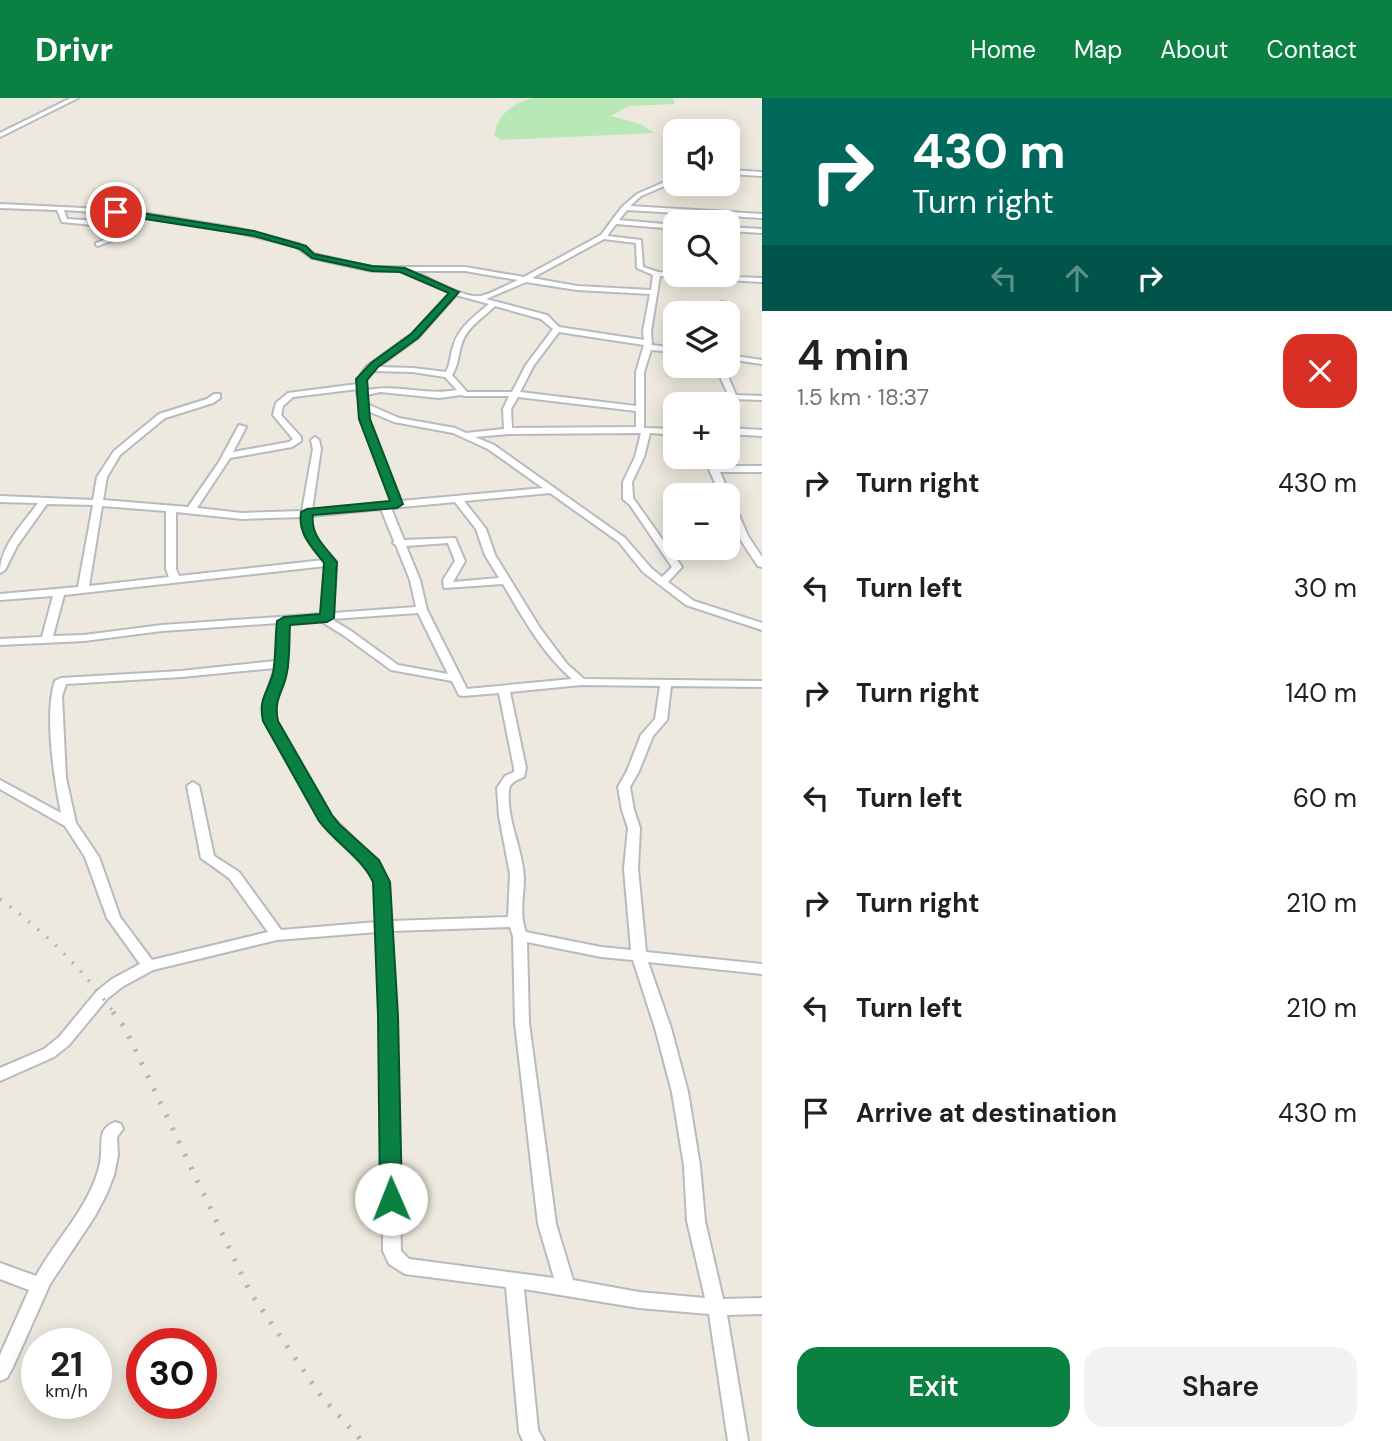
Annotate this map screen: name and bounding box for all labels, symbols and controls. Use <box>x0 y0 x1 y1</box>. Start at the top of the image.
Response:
text: Drivr <box>35 28 113 71</box>
text: Home <box>970 34 1036 65</box>
text: Map <box>1074 34 1122 65</box>
text: About <box>1160 34 1229 65</box>
text: Contact <box>1267 34 1357 65</box>
map controls <box>663 119 740 560</box>
button: sound <box>663 119 740 196</box>
text: 430 m <box>912 119 1066 183</box>
icon: right <box>797 126 888 217</box>
text: Turn right <box>912 181 1054 223</box>
pin <box>86 182 146 242</box>
icon: arrive <box>97 193 135 231</box>
button: search <box>663 210 740 287</box>
icon: left <box>985 259 1023 297</box>
icon: ahead <box>1058 259 1096 297</box>
icon: right <box>1131 259 1169 297</box>
button: layers <box>663 301 740 378</box>
text: 4 min <box>797 328 909 383</box>
button: close <box>1283 334 1357 408</box>
text: 1.5 km · 18:37 <box>797 382 929 412</box>
button: + <box>663 392 740 469</box>
icon: right <box>797 464 835 502</box>
text: Turn right <box>856 466 980 500</box>
text: 430 m <box>1278 466 1357 500</box>
button: − <box>663 483 740 560</box>
icon: left <box>797 569 835 607</box>
text: Turn left <box>856 571 963 605</box>
text: 30 m <box>1294 571 1357 605</box>
icon: right <box>797 674 835 712</box>
text: Turn right <box>856 676 980 710</box>
text: 140 m <box>1285 676 1357 710</box>
icon: left <box>797 779 835 817</box>
text: Turn left <box>856 781 963 815</box>
text: 60 m <box>1293 781 1357 815</box>
icon: right <box>797 884 835 922</box>
text: Turn right <box>856 886 980 920</box>
text: 210 m <box>1286 886 1357 920</box>
icon: left <box>797 989 835 1027</box>
text: Turn left <box>856 991 963 1025</box>
text: 210 m <box>1286 991 1357 1025</box>
icon: arrive <box>797 1094 835 1132</box>
text: Arrive at destination <box>856 1096 1117 1130</box>
text: 430 m <box>1278 1096 1357 1130</box>
position arrow <box>354 1162 428 1236</box>
speed limit sign: 30 <box>126 1328 217 1419</box>
text: 21 <box>50 1341 83 1387</box>
button: Exit <box>797 1347 1070 1427</box>
button: Share <box>1084 1347 1357 1427</box>
text: km/h <box>45 1379 88 1403</box>

